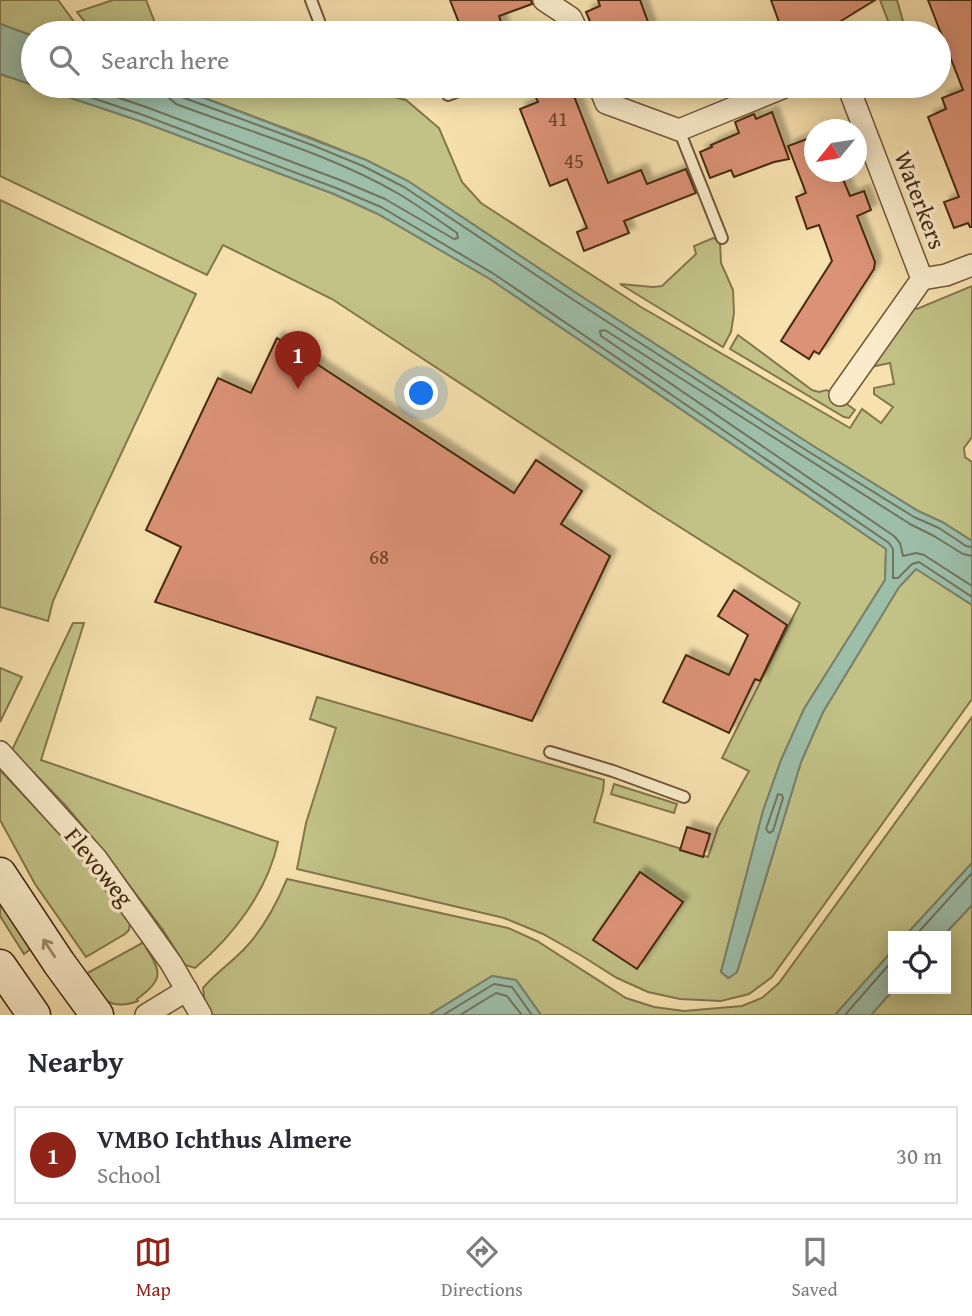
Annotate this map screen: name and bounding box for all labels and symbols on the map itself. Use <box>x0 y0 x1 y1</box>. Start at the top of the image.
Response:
house number: 41 <box>548 103 568 134</box>
north arrow <box>804 119 867 182</box>
house number: 45 <box>564 145 584 176</box>
street label: Waterkers <box>886 146 955 254</box>
pin: 1 <box>275 331 321 389</box>
your location <box>404 376 438 410</box>
house number: 68 <box>369 541 389 572</box>
street label: Flevoweg <box>57 820 142 914</box>
one-way arrow <box>42 939 56 958</box>

